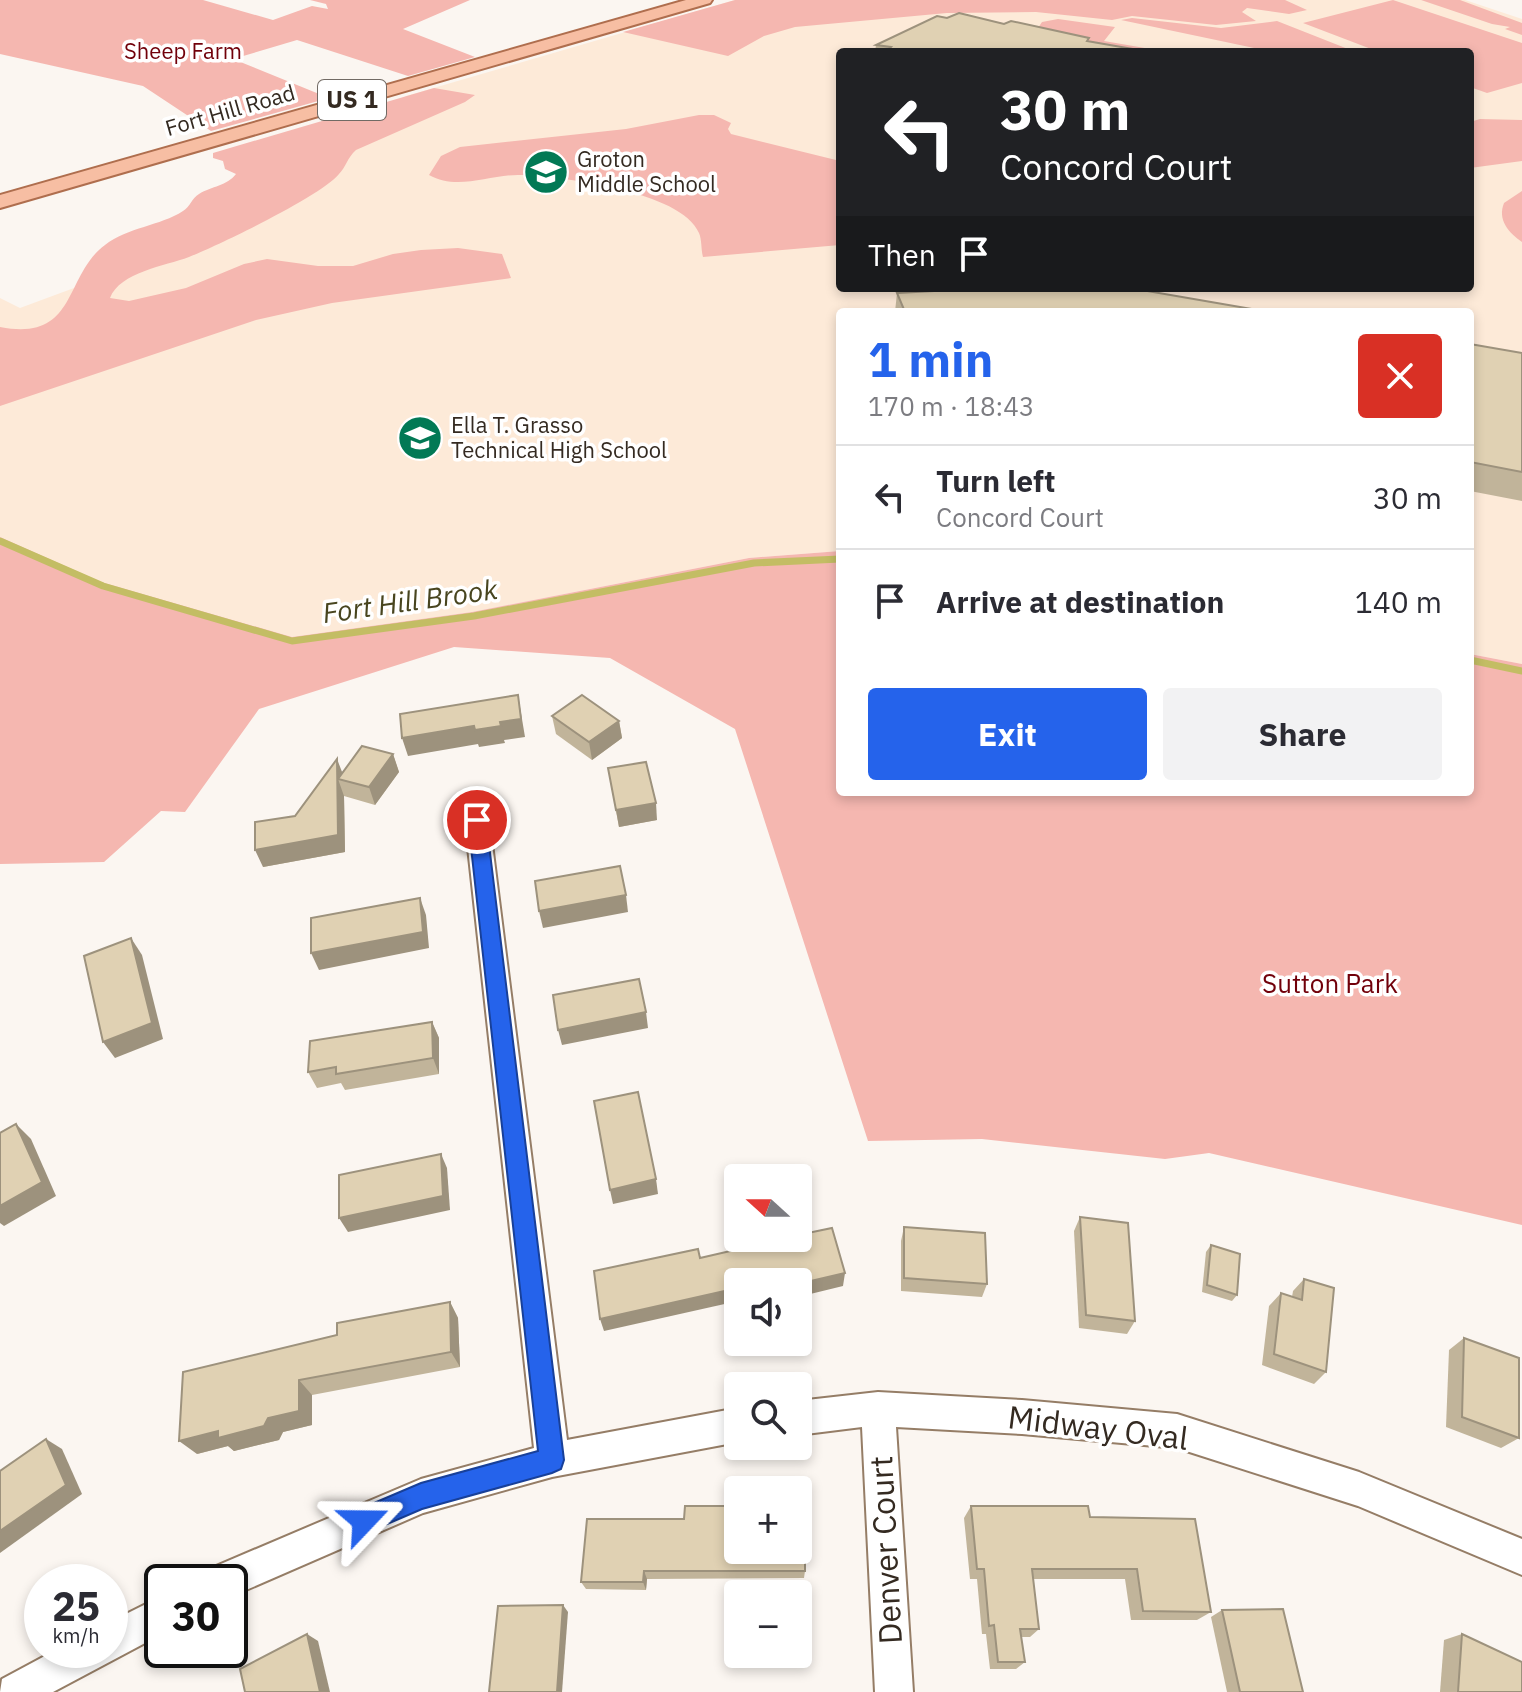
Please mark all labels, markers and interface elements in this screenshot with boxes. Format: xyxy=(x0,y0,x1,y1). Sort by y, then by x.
park label: Sheep Farm xyxy=(124,36,242,65)
text: 30 m xyxy=(1000,73,1130,145)
street label: Fort Hill Road xyxy=(162,77,298,142)
road number: US 1 xyxy=(318,80,386,120)
icon: left xyxy=(868,80,972,184)
text: Concord Court xyxy=(1000,143,1232,190)
place label: Groton Middle School xyxy=(577,144,716,198)
school or university icon: Groton Middle School xyxy=(522,148,570,196)
icon: arrive xyxy=(952,232,996,276)
text: Then xyxy=(868,235,936,274)
text: 1 min xyxy=(868,328,993,390)
button: close xyxy=(1358,334,1442,418)
text: 170 m · 18:43 xyxy=(868,389,1034,423)
place label: Ella T. Grasso Technical High School xyxy=(451,410,667,464)
school or university icon: Ella T. Grasso Technical High School xyxy=(396,414,444,462)
text: Turn left xyxy=(936,461,1055,500)
icon: left xyxy=(868,475,912,519)
text: 30 m xyxy=(1373,478,1442,517)
text: Concord Court xyxy=(936,500,1104,534)
water label: Fort Hill Brook xyxy=(320,570,500,631)
icon: arrive xyxy=(868,579,912,623)
text: Arrive at destination xyxy=(936,582,1224,621)
text: 140 m xyxy=(1355,582,1442,621)
button: Exit xyxy=(868,688,1147,780)
button: Share xyxy=(1163,688,1442,780)
pin xyxy=(443,786,511,854)
icon: arrive xyxy=(455,798,499,842)
park label: Sutton Park xyxy=(1262,966,1398,1000)
north arrow xyxy=(724,1164,812,1252)
map controls xyxy=(724,1164,812,1668)
button: sound xyxy=(724,1268,812,1356)
button: search xyxy=(724,1372,812,1460)
street label: Midway Oval xyxy=(1006,1395,1191,1459)
street label: Denver Court xyxy=(859,1455,911,1645)
button: + xyxy=(724,1476,812,1564)
position arrow xyxy=(322,1479,406,1563)
speed limit sign: 30 xyxy=(144,1564,248,1668)
text: 25 xyxy=(52,1580,100,1632)
button: − xyxy=(724,1580,812,1668)
text: km/h xyxy=(52,1622,100,1649)

